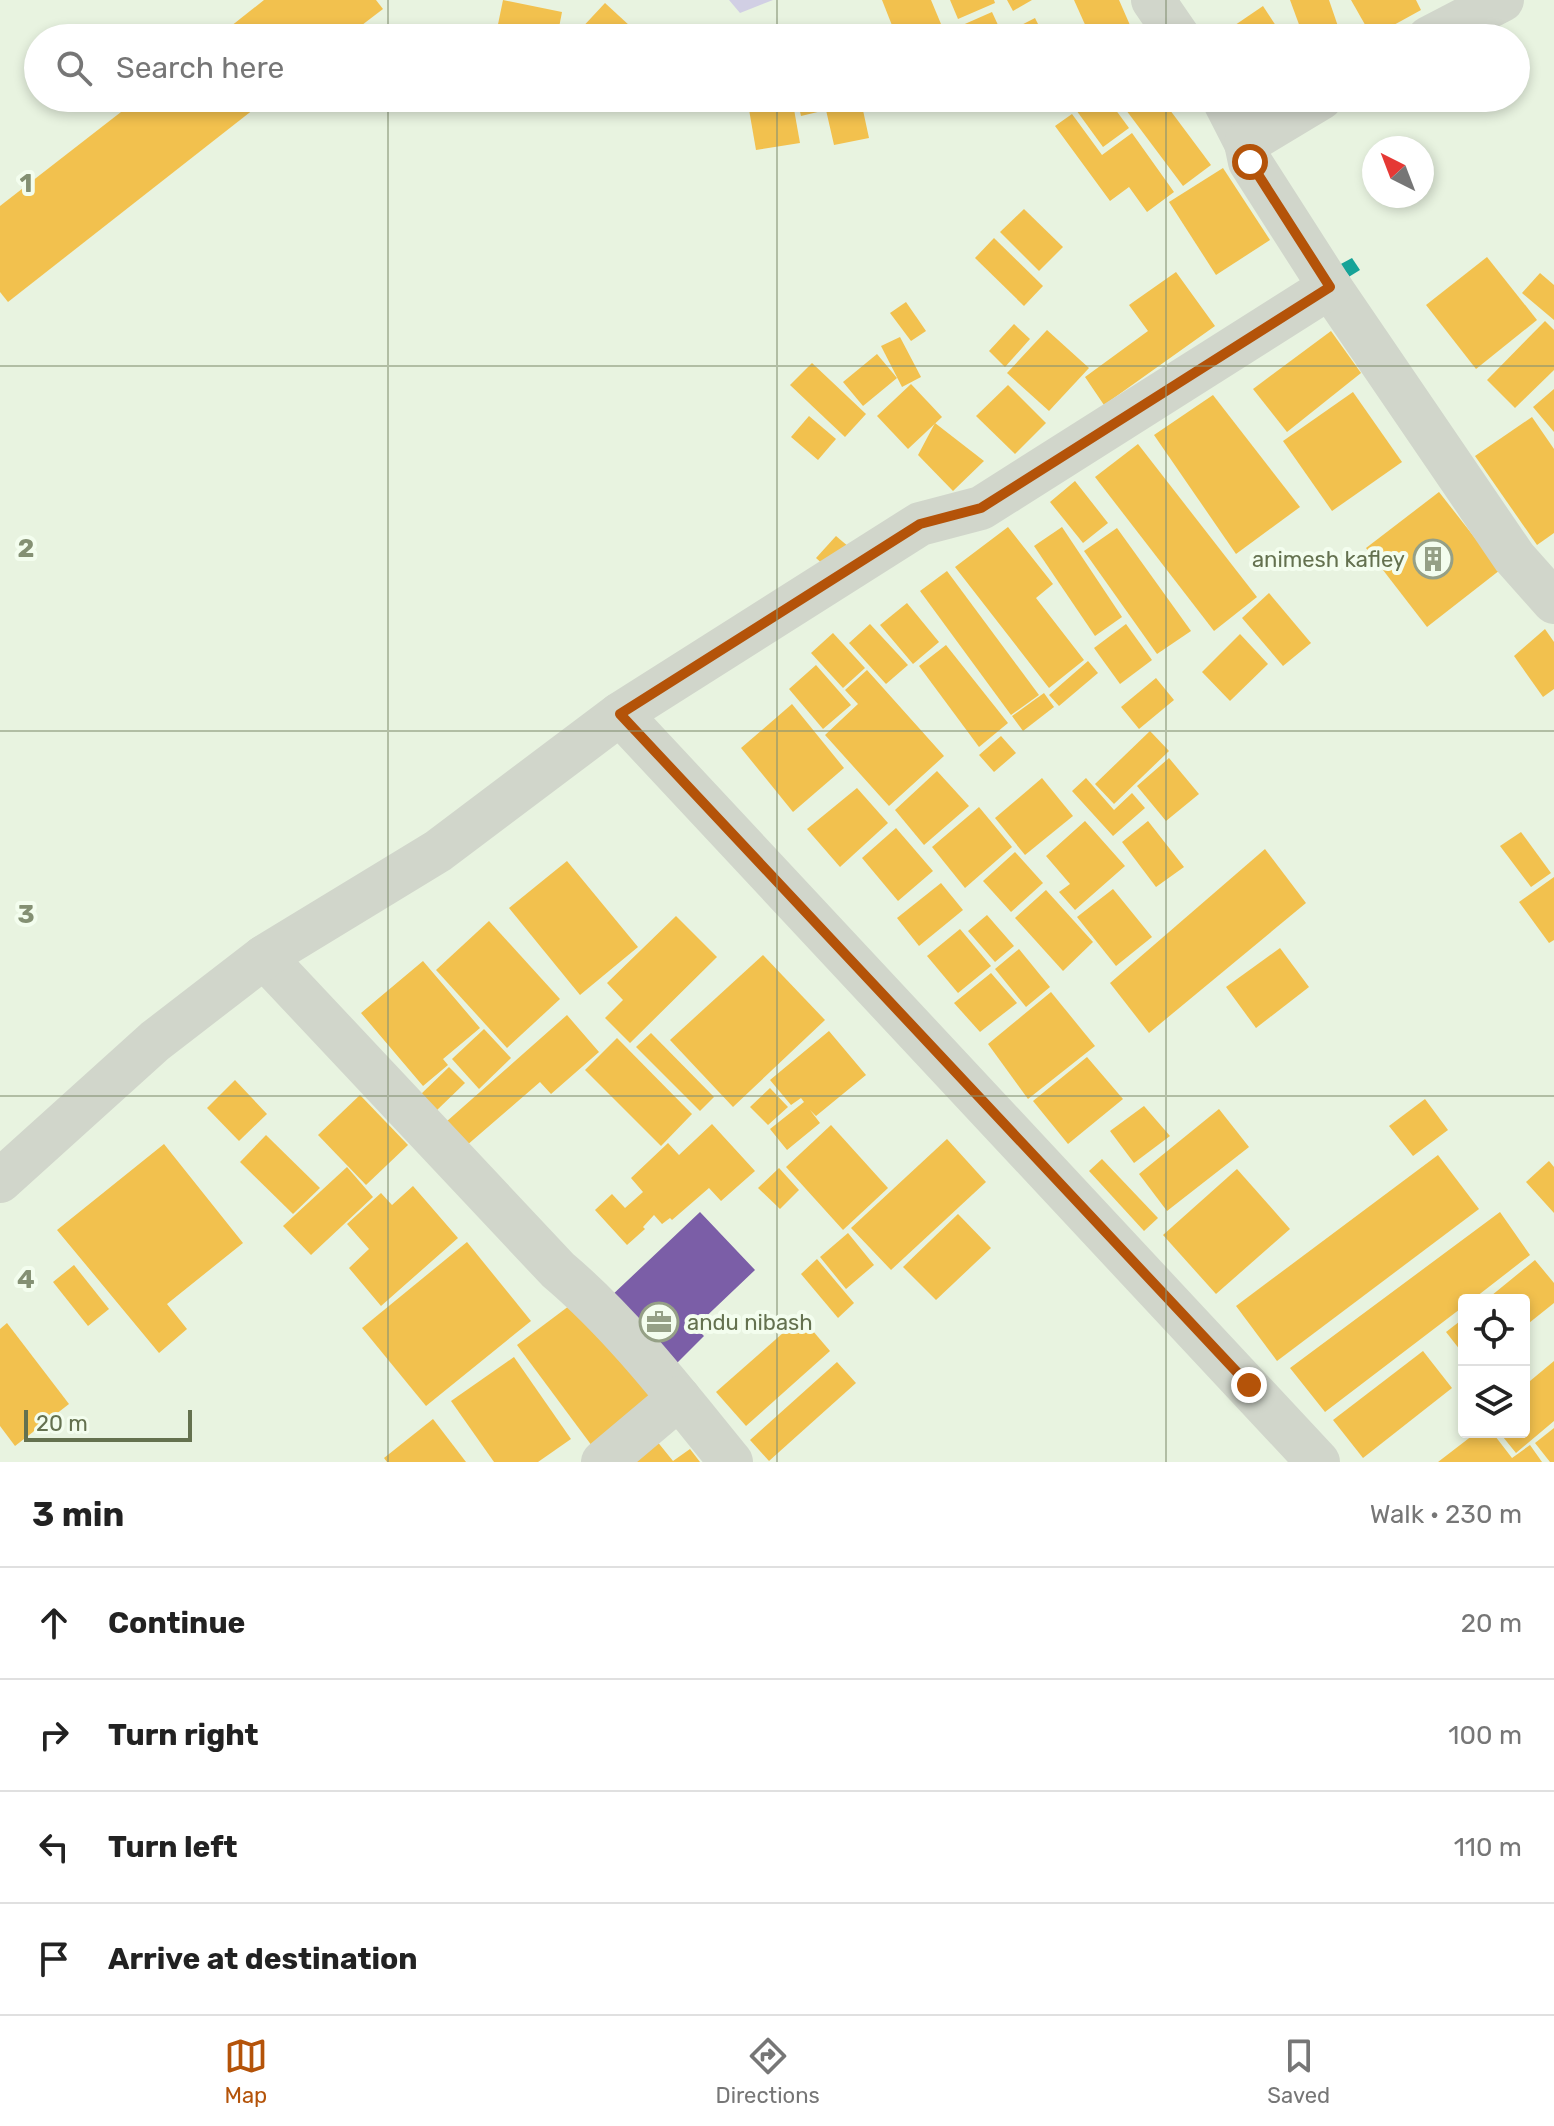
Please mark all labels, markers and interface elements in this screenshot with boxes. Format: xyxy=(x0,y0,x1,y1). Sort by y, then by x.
search box xyxy=(24,24,1530,112)
icon: search xyxy=(52,46,96,90)
text: Search here xyxy=(116,50,284,86)
north arrow xyxy=(1362,136,1434,208)
route start xyxy=(1232,144,1268,180)
text: 1 xyxy=(20,168,32,199)
text: 2 xyxy=(18,533,34,564)
building icon: animesh kafley xyxy=(1412,538,1454,580)
place label: animesh kafley xyxy=(1252,546,1405,573)
text: 3 xyxy=(17,899,35,930)
text: 4 xyxy=(17,1264,35,1295)
map controls xyxy=(1458,1294,1530,1438)
button: locate xyxy=(1458,1294,1530,1366)
office icon: andu nibash xyxy=(638,1301,680,1343)
place label: andu nibash xyxy=(687,1309,813,1336)
button: layers xyxy=(1458,1366,1530,1438)
route end xyxy=(1231,1367,1267,1403)
scale bar xyxy=(24,1406,192,1442)
text: 20 m xyxy=(36,1410,88,1437)
text: 3 min xyxy=(32,1494,124,1535)
text: Walk · 230 m xyxy=(1370,1499,1522,1530)
icon: ahead xyxy=(32,1601,76,1645)
text: Continue xyxy=(108,1605,245,1641)
text: 20 m xyxy=(1461,1608,1522,1639)
icon: right xyxy=(32,1713,76,1757)
text: Turn right xyxy=(108,1717,259,1753)
text: 100 m xyxy=(1448,1720,1522,1751)
icon: left xyxy=(32,1825,76,1869)
text: Turn left xyxy=(108,1829,238,1865)
text: 110 m xyxy=(1454,1832,1522,1863)
icon: arrive xyxy=(32,1937,76,1981)
text: Arrive at destination xyxy=(108,1941,418,1977)
tab: Map xyxy=(224,2034,268,2109)
tab: Directions xyxy=(715,2034,820,2109)
tab: Saved xyxy=(1267,2034,1330,2109)

